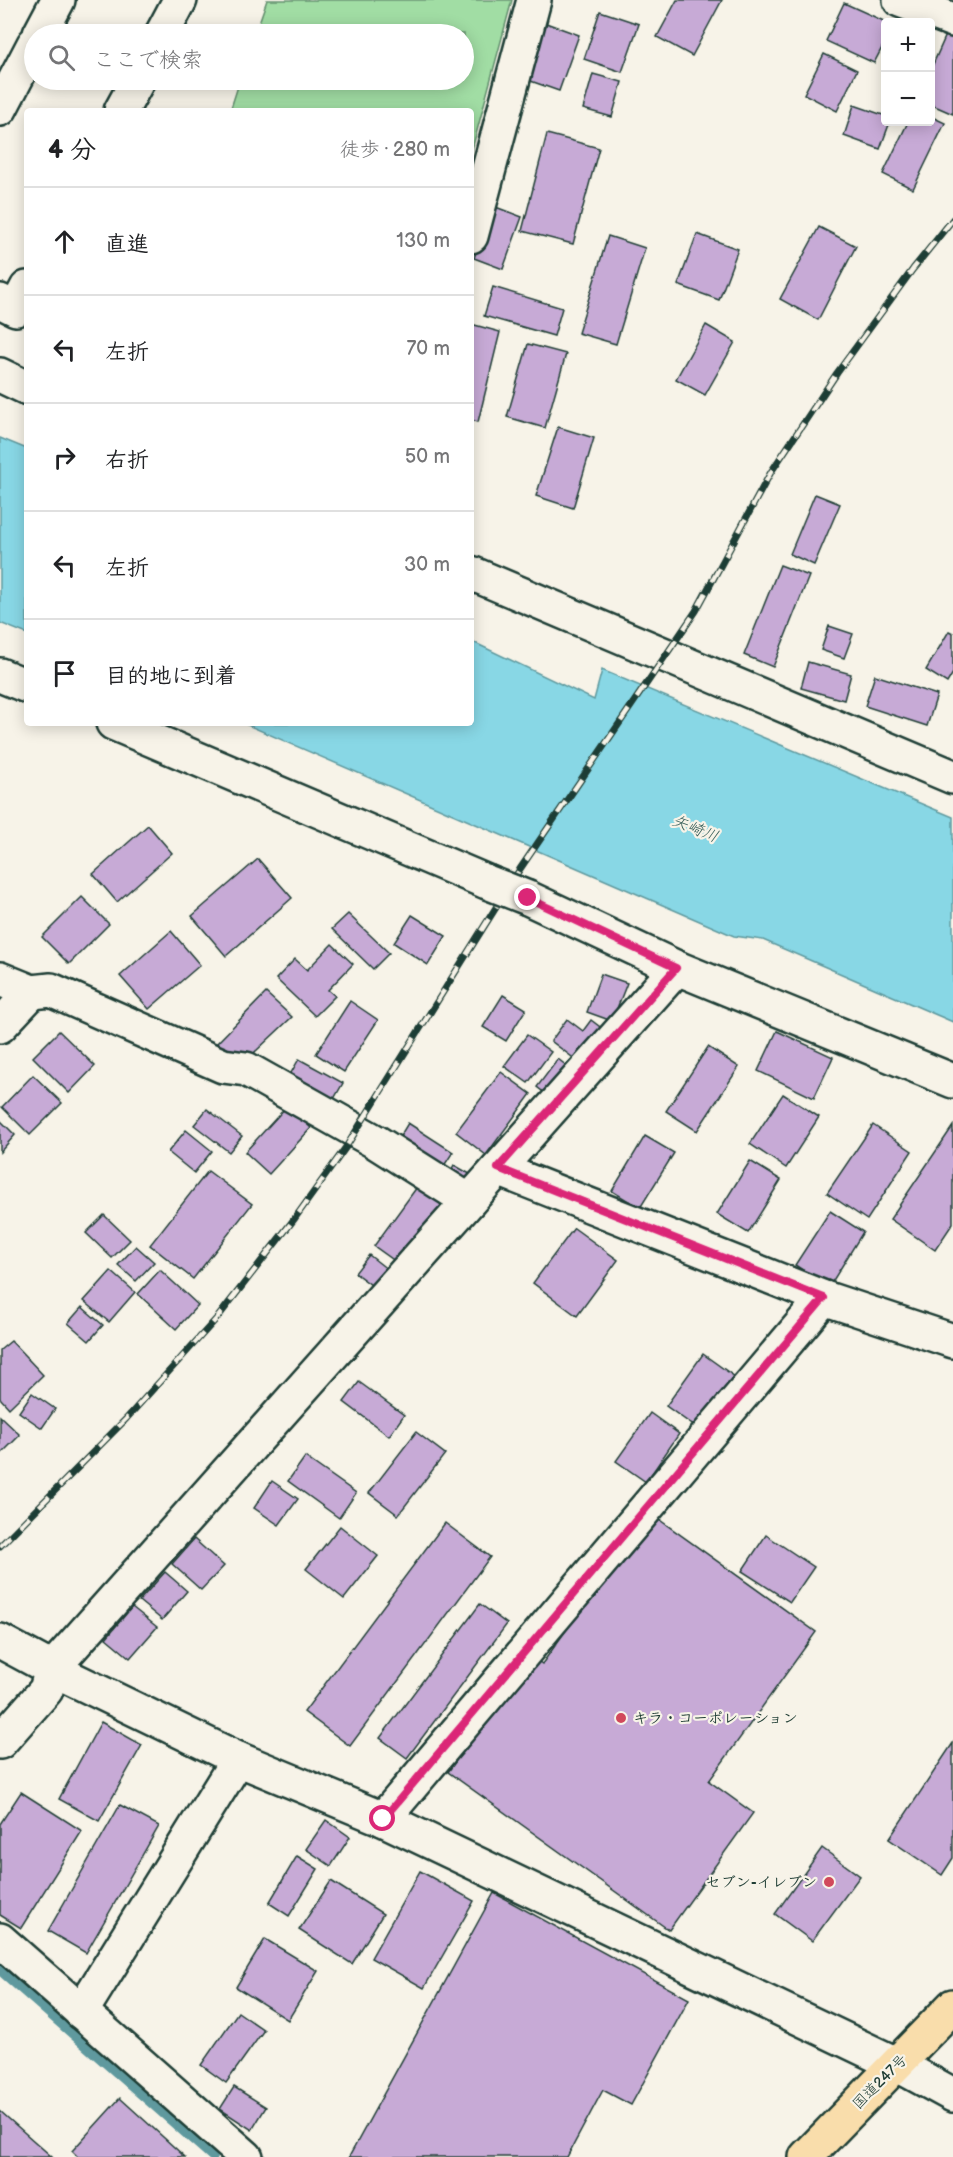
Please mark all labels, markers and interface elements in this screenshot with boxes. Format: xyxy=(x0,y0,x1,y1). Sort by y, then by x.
map controls xyxy=(881,18,935,126)
button: + xyxy=(881,18,935,72)
search box xyxy=(24,24,474,90)
icon: search xyxy=(45,41,78,74)
text: ここで検索 xyxy=(93,47,203,74)
button: − xyxy=(881,72,935,126)
text: 4 分 xyxy=(48,135,96,166)
text: 徒歩 · 280 m xyxy=(340,138,450,162)
icon: ahead xyxy=(48,225,81,258)
text: 130 m xyxy=(396,229,450,253)
text: 直進 xyxy=(105,231,149,258)
icon: left xyxy=(48,333,81,366)
text: 70 m xyxy=(406,337,450,361)
text: 左折 xyxy=(105,339,149,366)
icon: right xyxy=(48,441,81,474)
text: 50 m xyxy=(405,445,450,469)
text: 右折 xyxy=(105,447,149,474)
icon: left xyxy=(48,549,81,582)
text: 30 m xyxy=(404,553,450,577)
text: 左折 xyxy=(105,555,149,582)
icon: arrive xyxy=(48,657,81,690)
text: 目的地に到着 xyxy=(105,663,237,690)
water label: 矢崎川 xyxy=(669,811,721,847)
route end xyxy=(514,884,540,910)
place label: キラ・コーポレーション xyxy=(633,1709,798,1728)
marker: キラ・コーポレーション xyxy=(614,1711,628,1725)
route start xyxy=(369,1805,395,1831)
place label: セブン-イレブン xyxy=(706,1873,817,1892)
marker: セブン-イレブン xyxy=(822,1875,836,1889)
street label: 国道247号 xyxy=(848,2050,912,2114)

